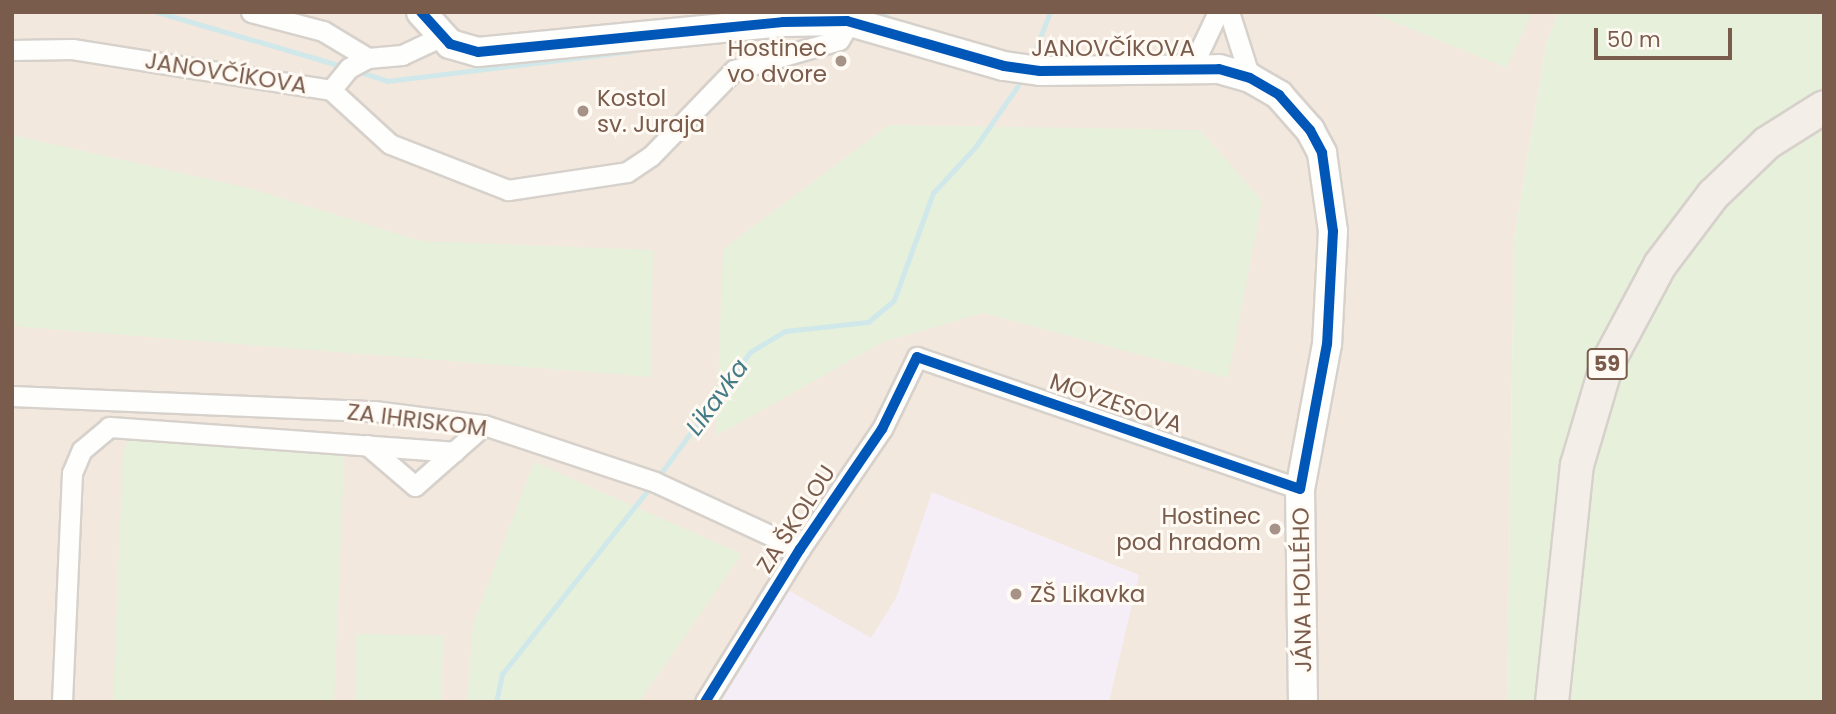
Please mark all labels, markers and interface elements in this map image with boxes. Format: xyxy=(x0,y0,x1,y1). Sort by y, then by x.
scale bar xyxy=(1598,14,1736,58)
text: 50 m xyxy=(1607,25,1661,54)
place label: Hostinec vo dvore xyxy=(727,34,827,88)
street label: JANOVČÍKOVA xyxy=(1031,34,1195,62)
street label: JANOVČÍKOVA xyxy=(143,47,309,99)
marker: Hostinec vo dvore xyxy=(833,53,849,69)
place label: Kostol sv. Juraja xyxy=(597,84,705,138)
marker: Kostol sv. Juraja xyxy=(575,103,591,119)
road number: 59 xyxy=(1586,346,1628,382)
water label: Likavka xyxy=(680,353,754,441)
street label: MOYZESOVA xyxy=(1046,367,1186,439)
street label: ZA IHRISKOM xyxy=(346,398,488,442)
street label: ZA ŠKOLOU xyxy=(751,460,841,578)
place label: Hostinec pod hradom xyxy=(1116,502,1261,556)
street label: JÁNA HOLLÉHO xyxy=(1287,507,1317,673)
marker: Hostinec pod hradom xyxy=(1267,521,1283,537)
place label: ZŠ Likavka xyxy=(1030,580,1145,608)
marker: ZŠ Likavka xyxy=(1008,586,1024,602)

